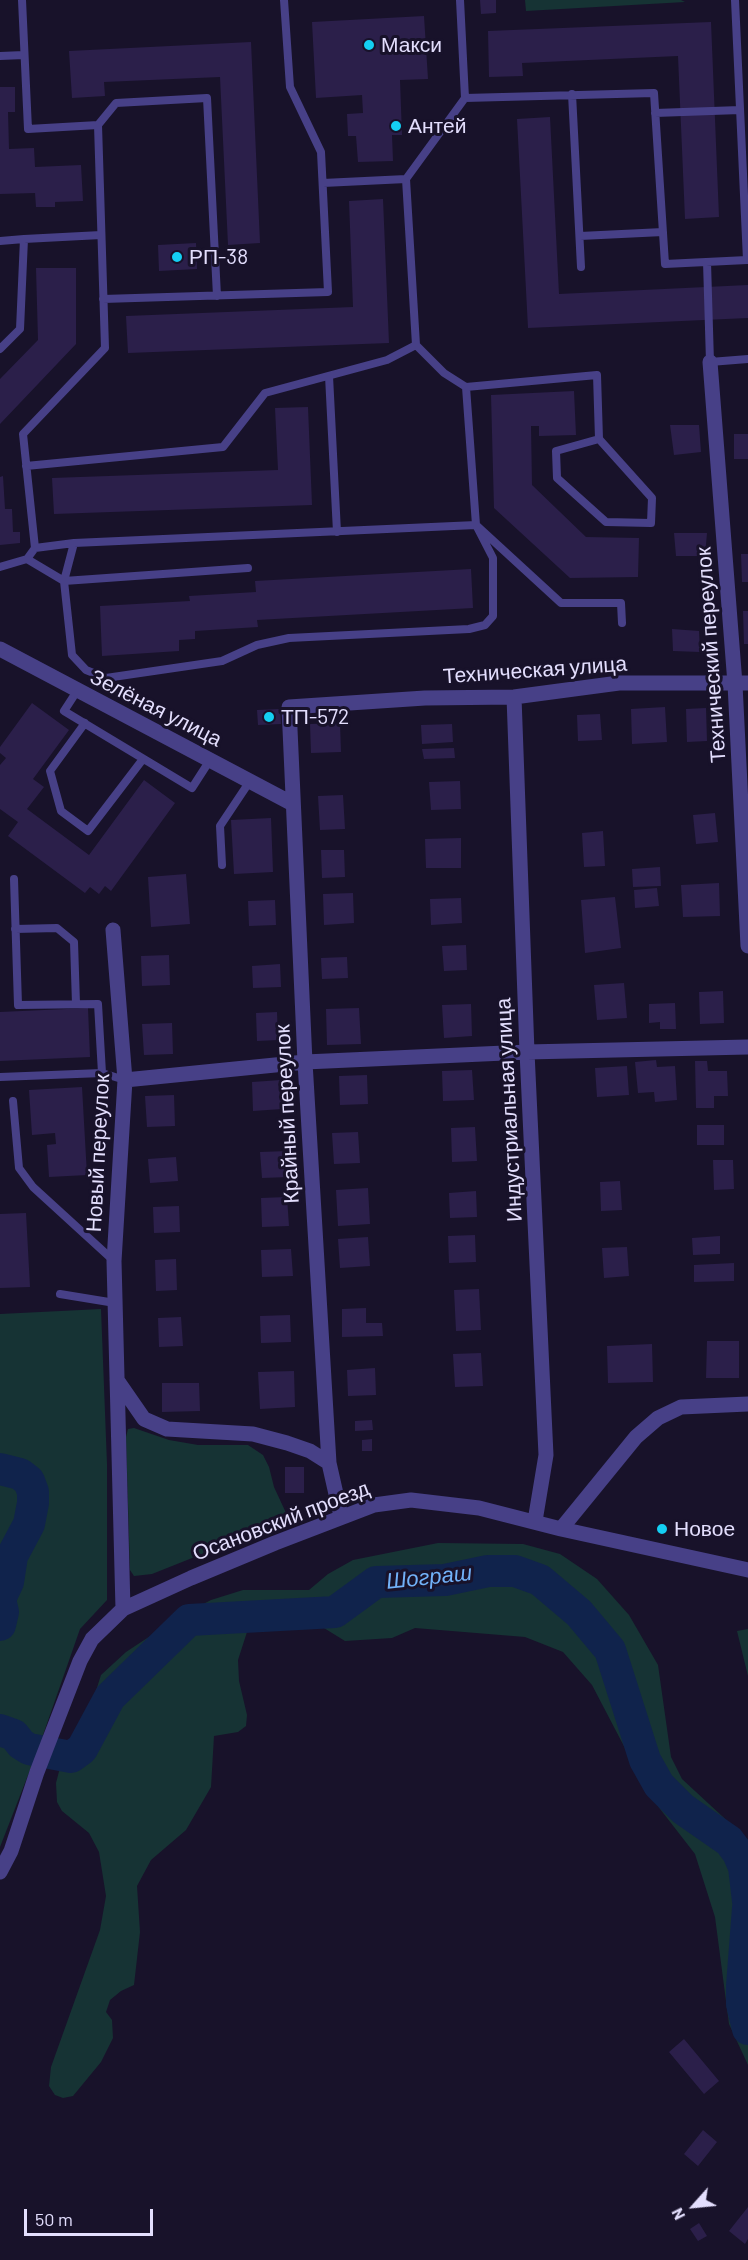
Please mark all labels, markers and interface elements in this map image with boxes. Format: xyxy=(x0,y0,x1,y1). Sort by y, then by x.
place label: Макси xyxy=(381,32,442,58)
marker: Макси xyxy=(362,38,376,52)
place label: Антей xyxy=(408,113,466,139)
marker: Антей xyxy=(389,119,403,133)
place label: РП-38 xyxy=(189,244,248,270)
marker: РП-38 xyxy=(170,250,184,264)
street label: Технический переулок xyxy=(691,546,731,764)
street label: Техническая улица xyxy=(442,651,628,689)
street label: Зелёная улица xyxy=(86,664,226,752)
place label: ТП-572 xyxy=(281,704,349,730)
marker: ТП-572 xyxy=(262,710,276,724)
street label: Индустриальная улица xyxy=(491,997,527,1223)
street label: Крайный переулок xyxy=(270,1024,304,1204)
street label: Новый переулок xyxy=(81,1073,115,1233)
street label: Осановский проезд xyxy=(189,1476,373,1566)
place label: Новое xyxy=(674,1516,735,1542)
marker: Новое xyxy=(655,1522,669,1536)
water label: Шограш xyxy=(385,1559,473,1595)
north arrow xyxy=(664,2176,724,2236)
scale bar xyxy=(27,2197,156,2235)
text: N xyxy=(667,2205,688,2223)
text: 50 m xyxy=(35,2208,73,2230)

